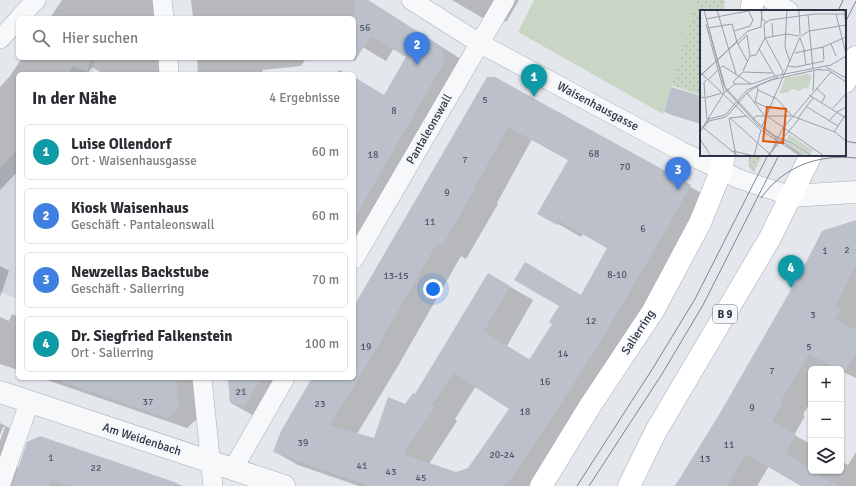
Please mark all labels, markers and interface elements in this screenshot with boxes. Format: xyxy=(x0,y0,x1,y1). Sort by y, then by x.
inset map xyxy=(700,10,846,156)
search box xyxy=(16,16,356,60)
house number: 56 xyxy=(360,22,370,34)
icon: search xyxy=(30,27,52,49)
text: Hier suchen xyxy=(62,29,138,47)
pin: 2 xyxy=(404,32,430,65)
pin: 1 xyxy=(521,64,547,97)
street label: Waisenhausgasse xyxy=(554,79,641,134)
text: In der Nähe xyxy=(32,88,117,109)
text: 4 Ergebnisse xyxy=(269,90,340,106)
street label: Pantaleonswall xyxy=(403,91,456,167)
house number: 5 xyxy=(482,94,488,106)
house number: 8 xyxy=(391,105,397,117)
text: Luise Ollendorf xyxy=(71,135,171,153)
text: 1 xyxy=(42,144,50,160)
text: 60 m xyxy=(312,144,339,160)
house number: 68 xyxy=(589,148,599,160)
house number: 18 xyxy=(368,149,378,161)
text: Ort · Waisenhausgasse xyxy=(71,153,197,169)
house number: 7 xyxy=(462,154,468,166)
pin: 3 xyxy=(665,157,691,190)
house number: 70 xyxy=(620,161,630,173)
house number: 9 xyxy=(444,187,450,199)
text: Kiosk Waisenhaus xyxy=(71,199,189,217)
text: 2 xyxy=(42,208,50,224)
text: 60 m xyxy=(312,208,339,224)
house number: 11 xyxy=(425,216,435,228)
text: Geschäft · Pantaleonswall xyxy=(71,217,215,233)
house number: 6 xyxy=(640,223,646,235)
house number: 2 xyxy=(844,244,850,256)
house number: 1 xyxy=(822,245,828,257)
pin: 4 xyxy=(778,255,804,288)
text: Newzellas Backstube xyxy=(71,263,209,281)
house number: 8-10 xyxy=(607,269,627,281)
house number: 13-15 xyxy=(383,270,409,282)
text: 3 xyxy=(42,272,50,288)
text: 70 m xyxy=(312,272,339,288)
your location xyxy=(423,279,443,299)
text: Geschäft · Salierring xyxy=(71,281,184,297)
road number: B 9 xyxy=(713,305,737,323)
street label: Salierring xyxy=(618,307,659,358)
house number: 3 xyxy=(810,309,816,321)
house number: 12 xyxy=(586,315,596,327)
text: Dr. Siegfried Falkenstein xyxy=(71,327,233,345)
text: 4 xyxy=(42,336,50,352)
text: 100 m xyxy=(305,336,339,352)
house number: 19 xyxy=(361,341,371,353)
house number: 5 xyxy=(806,341,812,353)
text: Ort · Salierring xyxy=(71,345,154,361)
house number: 14 xyxy=(558,348,569,360)
house number: 7 xyxy=(769,365,775,377)
map controls xyxy=(808,366,844,474)
button: + xyxy=(808,366,844,402)
house number: 16 xyxy=(540,376,550,388)
house number: 21 xyxy=(236,386,246,398)
house number: 37 xyxy=(143,396,153,408)
house number: 23 xyxy=(315,398,325,410)
house number: 9 xyxy=(749,402,755,414)
button: − xyxy=(808,402,844,438)
house number: 18 xyxy=(520,406,530,418)
street label: Am Weidenbach xyxy=(101,420,183,459)
house number: 39 xyxy=(298,437,308,449)
button: layers xyxy=(808,438,844,474)
house number: 11 xyxy=(724,439,734,451)
house number: 20-24 xyxy=(489,449,515,461)
house number: 1 xyxy=(48,452,54,464)
house number: 13 xyxy=(700,453,710,465)
house number: 41 xyxy=(357,460,367,472)
house number: 22 xyxy=(91,462,101,474)
house number: 43 xyxy=(386,466,396,478)
house number: 45 xyxy=(416,472,426,484)

